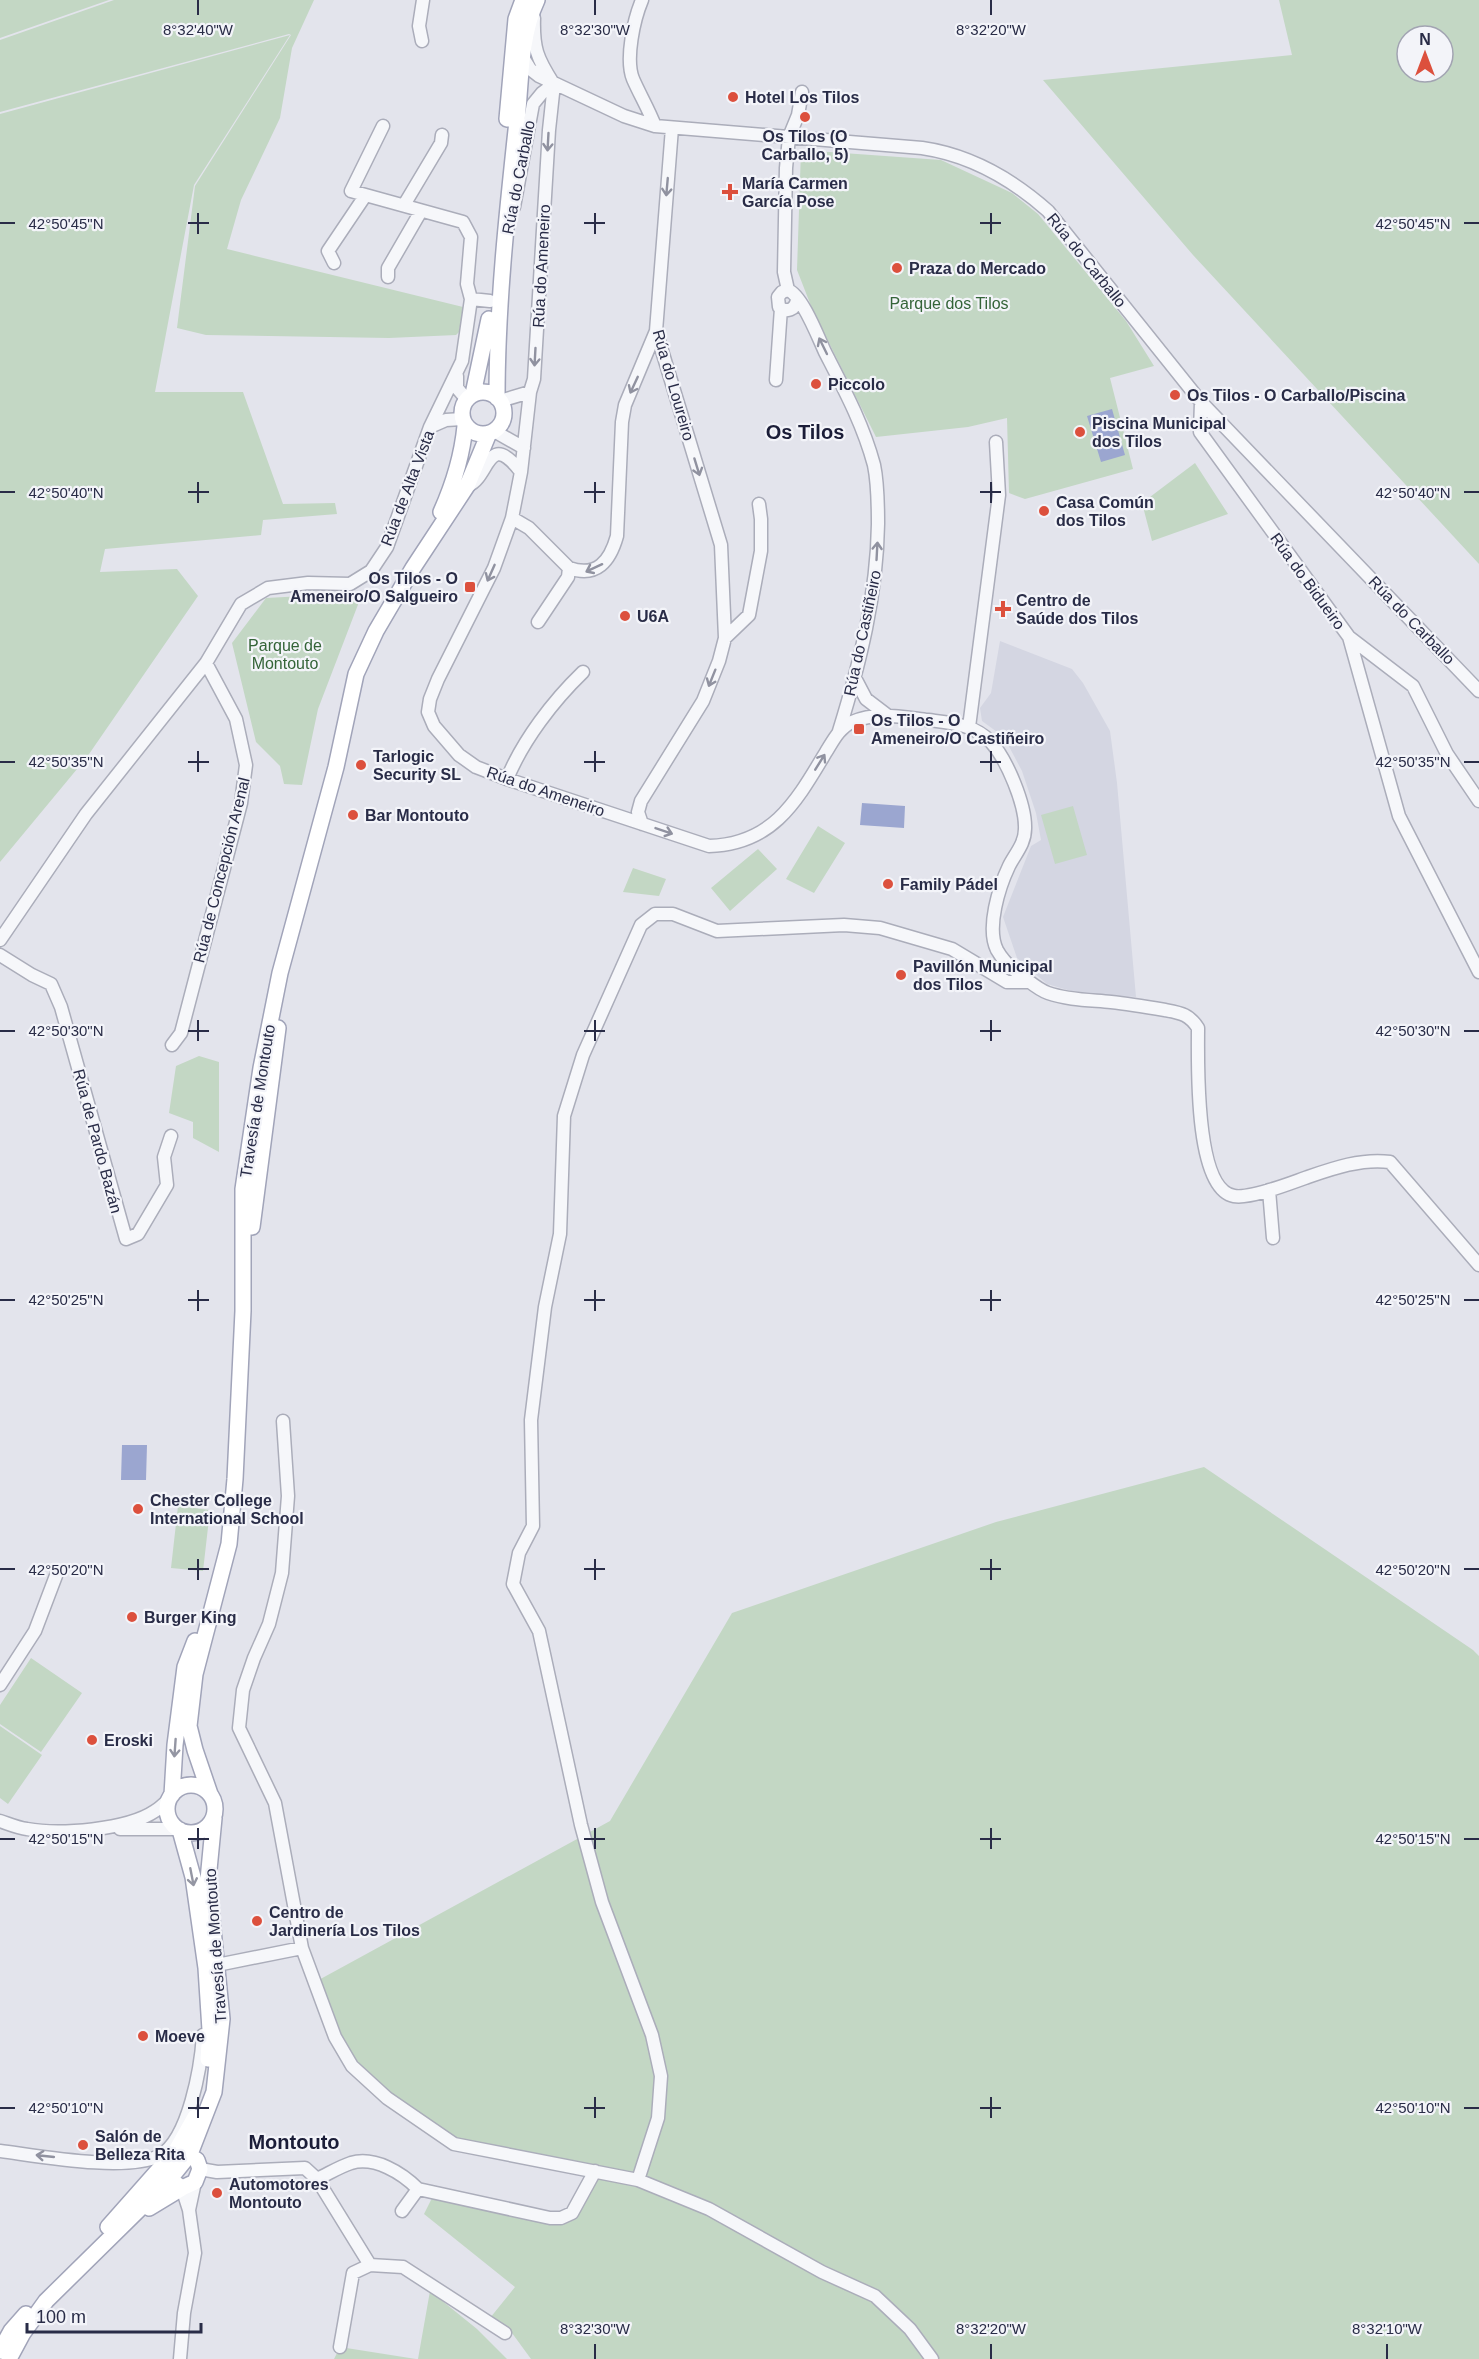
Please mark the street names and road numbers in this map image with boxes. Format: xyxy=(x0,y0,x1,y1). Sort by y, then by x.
street label: Rúa do Carballo xyxy=(499,119,538,235)
street label: Rúa do Ameneiro xyxy=(530,204,553,328)
street label: Rúa do Carballo xyxy=(1044,210,1130,311)
street label: Rúa do Loureiro xyxy=(650,328,698,443)
street label: Rúa de Alta Vista xyxy=(378,428,437,548)
street label: Rúa do Bidueiro xyxy=(1267,530,1348,633)
street label: Rúa do Castiñeiro xyxy=(841,569,884,698)
street label: Rúa do Carballo xyxy=(1365,573,1458,668)
street label: Rúa do Ameneiro xyxy=(485,763,607,820)
street label: Rúa de Concepción Arenal xyxy=(190,776,253,965)
street label: Travesía de Montouto xyxy=(237,1023,278,1179)
street label: Rúa de Pardo Bazán xyxy=(70,1067,125,1215)
street label: Travesía de Montouto xyxy=(202,1868,229,2024)

